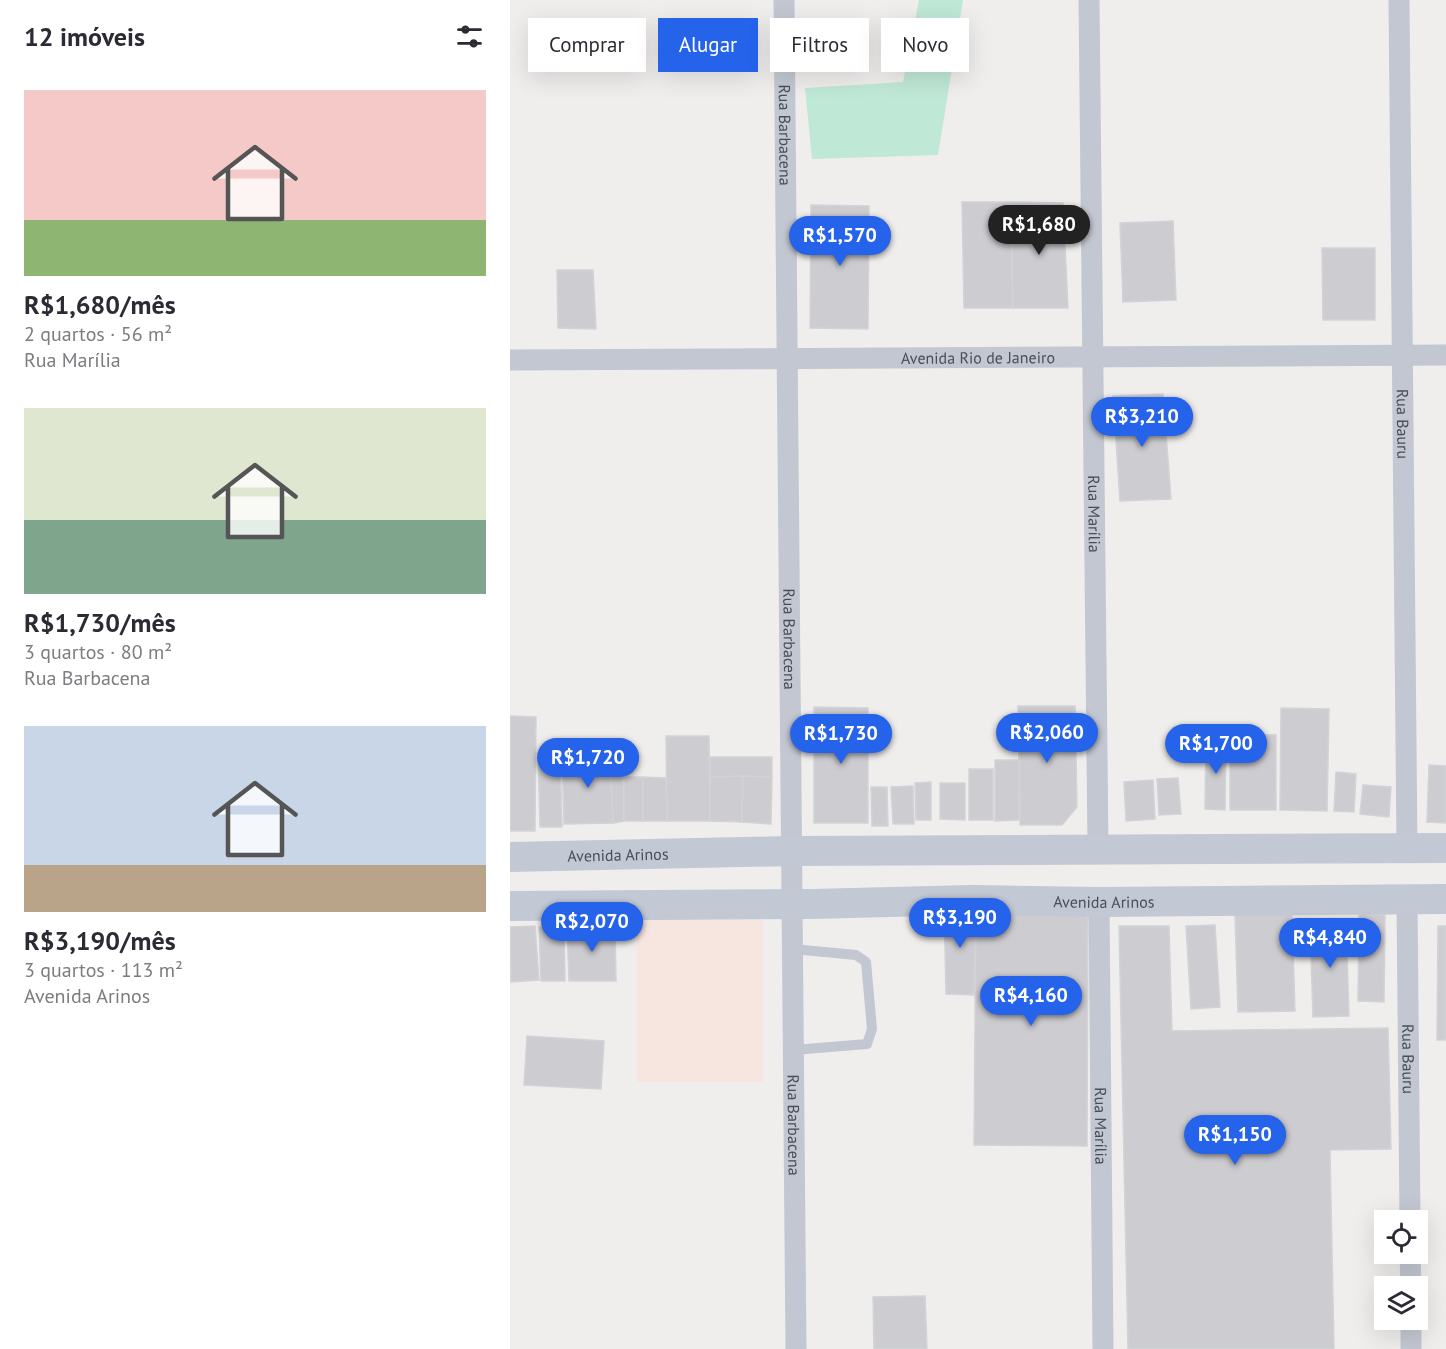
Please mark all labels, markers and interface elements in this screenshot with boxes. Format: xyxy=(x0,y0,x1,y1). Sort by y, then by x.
chip: Comprar xyxy=(528,18,646,72)
chip: Alugar xyxy=(658,18,758,72)
chip: Filtros xyxy=(770,18,869,72)
chip: Novo xyxy=(881,18,969,72)
text: 12 imóveis xyxy=(24,20,145,53)
icon: filters xyxy=(453,20,486,53)
street label: Rua Barbacena xyxy=(775,84,796,186)
icon: home xyxy=(201,129,309,237)
pin: R$1,680 xyxy=(984,205,1094,256)
text: R$1,680 xyxy=(1002,211,1076,237)
pin: R$1,570 xyxy=(785,216,895,267)
text: R$1,570 xyxy=(803,222,877,248)
text: R$1,680/mês xyxy=(24,288,176,321)
text: 2 quartos · 56 m² xyxy=(24,321,172,347)
text: Rua Marília xyxy=(24,347,121,373)
street label: Avenida Rio de Janeiro xyxy=(901,347,1055,368)
street label: Rua Bauru xyxy=(1393,389,1413,459)
pin: R$3,210 xyxy=(1087,397,1197,448)
text: R$3,210 xyxy=(1105,403,1179,429)
icon: home xyxy=(201,447,309,555)
street label: Rua Marília xyxy=(1084,475,1105,553)
street label: Rua Barbacena xyxy=(779,588,800,690)
text: R$1,730/mês xyxy=(24,606,176,639)
text: 3 quartos · 80 m² xyxy=(24,639,172,665)
text: Rua Barbacena xyxy=(24,665,150,691)
pin: R$2,060 xyxy=(992,713,1102,764)
pin: R$1,730 xyxy=(786,714,896,765)
text: R$2,060 xyxy=(1010,719,1084,745)
text: R$1,730 xyxy=(804,720,878,746)
pin: R$1,700 xyxy=(1161,724,1271,775)
text: R$1,700 xyxy=(1179,730,1253,756)
pin: R$1,720 xyxy=(533,738,643,789)
text: R$1,720 xyxy=(551,744,625,770)
icon: home xyxy=(201,765,309,873)
street label: Avenida Arinos xyxy=(567,844,669,866)
street label: Avenida Arinos xyxy=(1053,891,1155,912)
pin: R$3,190 xyxy=(905,898,1015,949)
pin: R$2,070 xyxy=(537,902,647,953)
text: R$3,190 xyxy=(923,904,997,930)
text: R$2,070 xyxy=(555,908,629,934)
pin: R$4,840 xyxy=(1275,918,1385,969)
text: R$3,190/mês xyxy=(24,924,176,957)
text: R$4,840 xyxy=(1293,924,1367,950)
text: 3 quartos · 113 m² xyxy=(24,957,183,983)
pin: R$4,160 xyxy=(976,976,1086,1027)
text: R$4,160 xyxy=(994,982,1068,1008)
text: Avenida Arinos xyxy=(24,983,150,1009)
street label: Rua Bauru xyxy=(1398,1024,1419,1094)
street label: Rua Barbacena xyxy=(784,1074,804,1176)
street label: Rua Marília xyxy=(1091,1087,1111,1165)
pin: R$1,150 xyxy=(1180,1115,1290,1166)
text: R$1,150 xyxy=(1198,1121,1272,1147)
map controls xyxy=(1374,1210,1428,1330)
button: locate xyxy=(1374,1210,1428,1264)
button: layers xyxy=(1374,1276,1428,1330)

